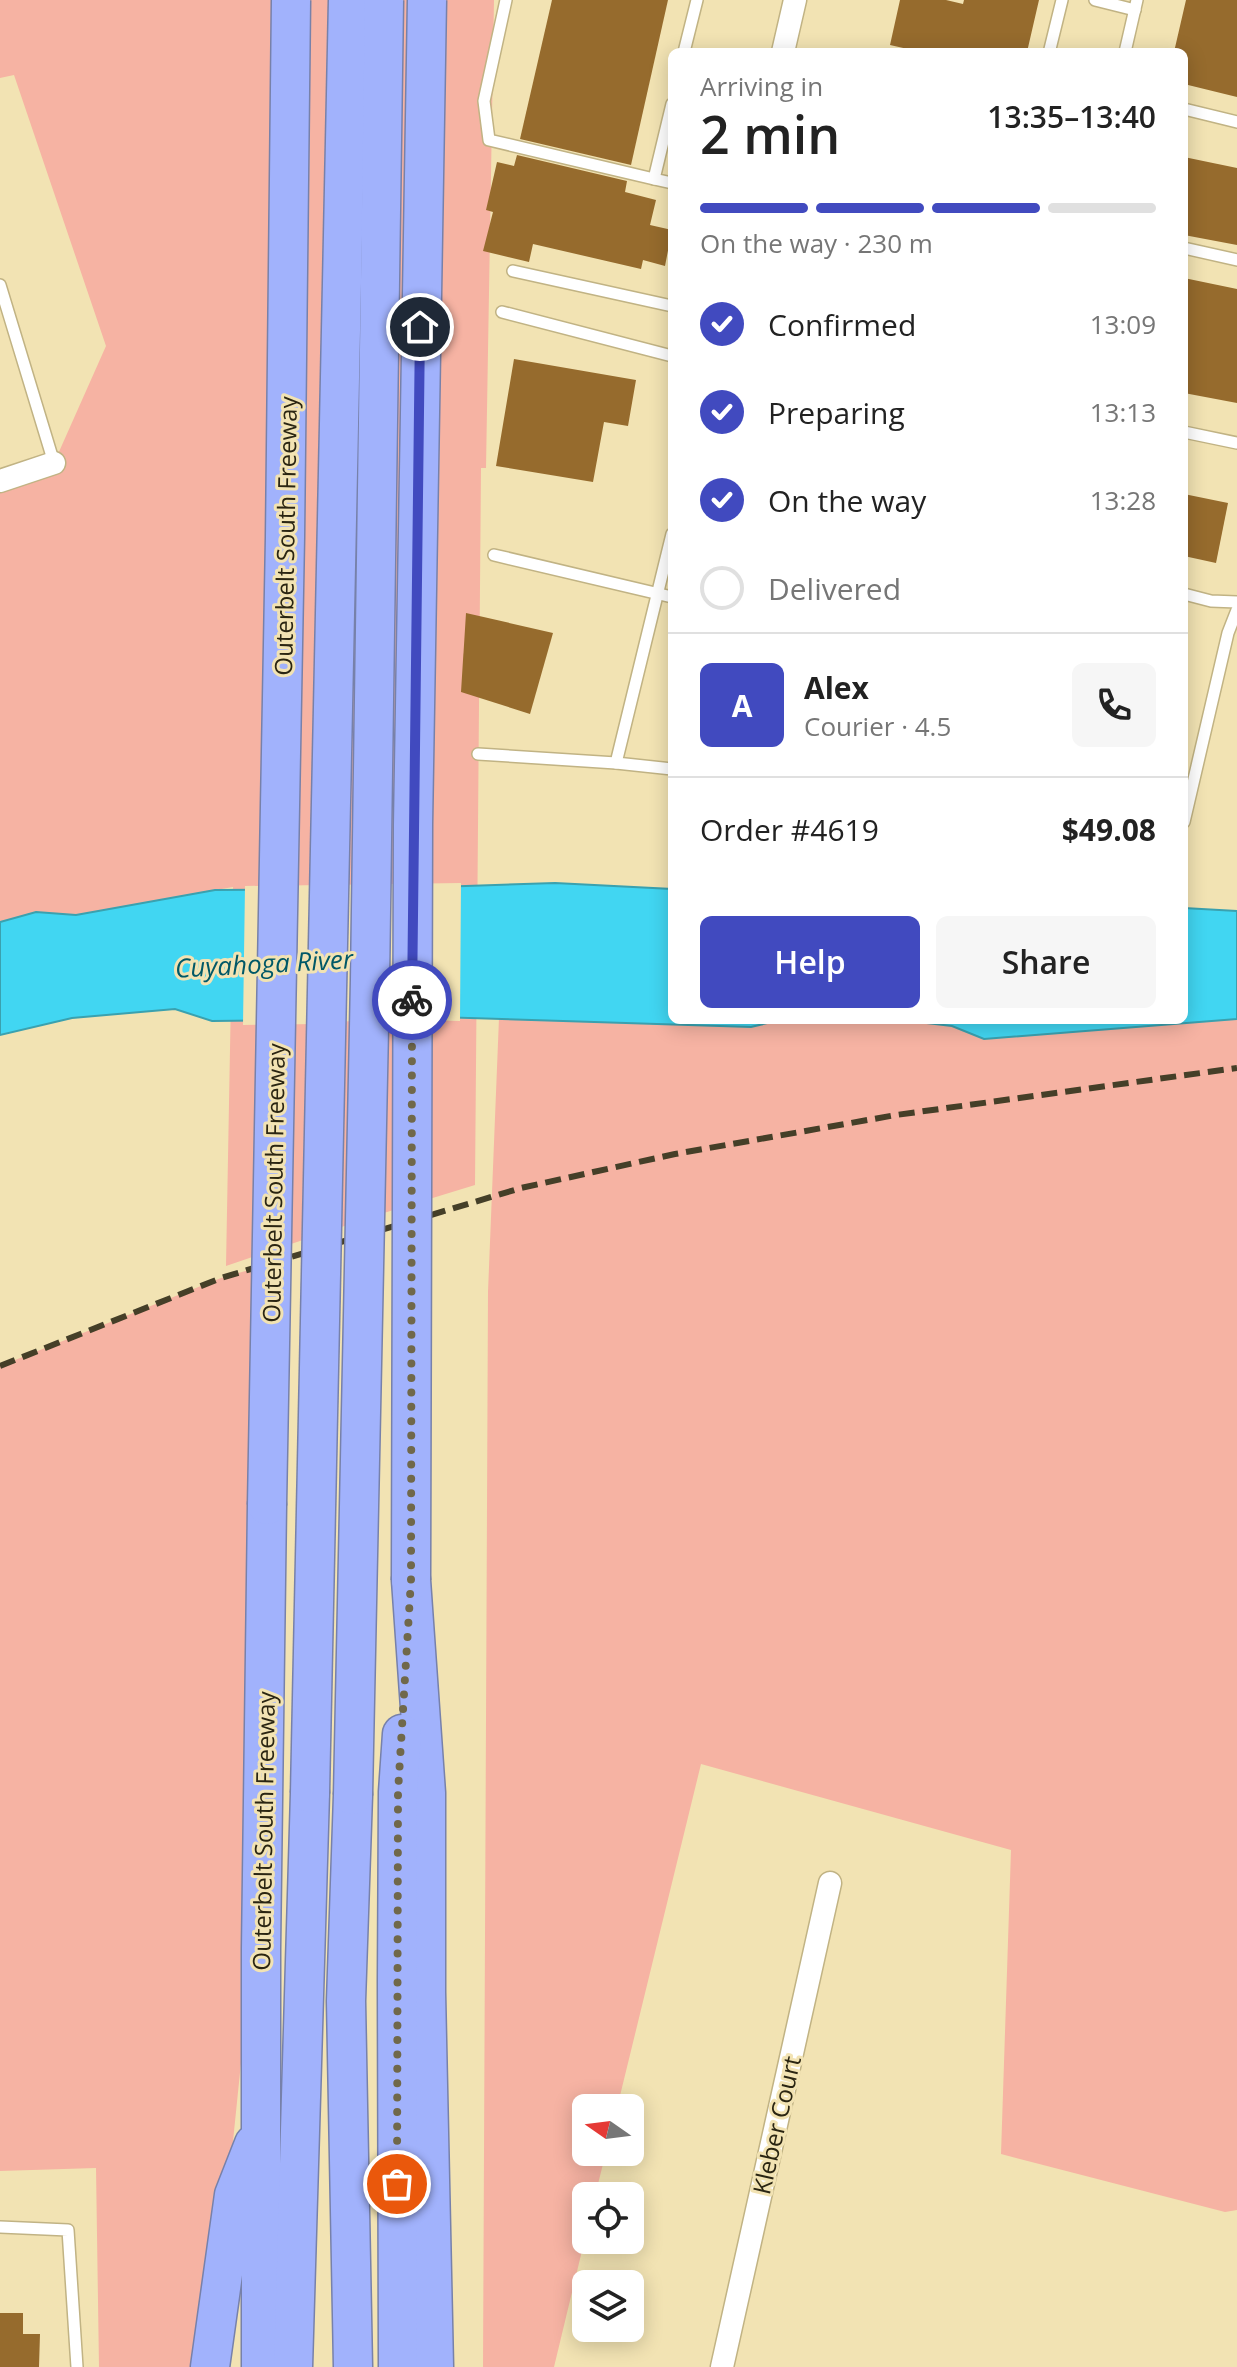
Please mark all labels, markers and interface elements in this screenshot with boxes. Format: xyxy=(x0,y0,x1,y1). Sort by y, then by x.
text: Arriving in xyxy=(700,68,823,104)
text: 13:35–13:40 xyxy=(987,96,1156,137)
text: 2 min xyxy=(700,98,840,169)
text: On the way · 230 m xyxy=(700,225,933,261)
pin xyxy=(386,293,454,361)
icon: check xyxy=(700,302,744,346)
text: Confirmed xyxy=(768,304,916,345)
icon: home xyxy=(398,305,442,349)
text: 13:09 xyxy=(1090,306,1156,342)
icon: check xyxy=(700,390,744,434)
text: Preparing xyxy=(768,392,905,433)
text: 13:13 xyxy=(1090,394,1156,430)
street label: Outerbelt South Freeway xyxy=(266,395,304,676)
icon: check xyxy=(700,478,744,522)
text: On the way xyxy=(768,480,926,521)
text: 13:28 xyxy=(1090,482,1156,518)
text: Delivered xyxy=(768,568,901,609)
button: phone xyxy=(1072,663,1156,747)
text: Alex xyxy=(804,667,869,708)
text: A xyxy=(732,685,752,726)
text: Courier · 4.5 xyxy=(804,708,951,744)
text: Order #4619 xyxy=(700,809,879,850)
text: $49.08 xyxy=(1062,809,1156,850)
button: Help xyxy=(700,916,920,1008)
button: Share xyxy=(936,916,1156,1008)
water label: Cuyahoga River xyxy=(174,940,356,986)
courier xyxy=(372,960,452,1040)
icon: bike xyxy=(390,978,434,1022)
street label: Outerbelt South Freeway xyxy=(254,1042,292,1323)
street label: Outerbelt South Freeway xyxy=(244,1690,282,1971)
street label: Kleber Court xyxy=(744,2053,808,2197)
north arrow xyxy=(572,2094,644,2166)
map controls xyxy=(572,2094,644,2342)
pin xyxy=(363,2150,431,2218)
icon: bag xyxy=(375,2162,419,2206)
button: locate xyxy=(572,2182,644,2254)
button: layers xyxy=(572,2270,644,2342)

